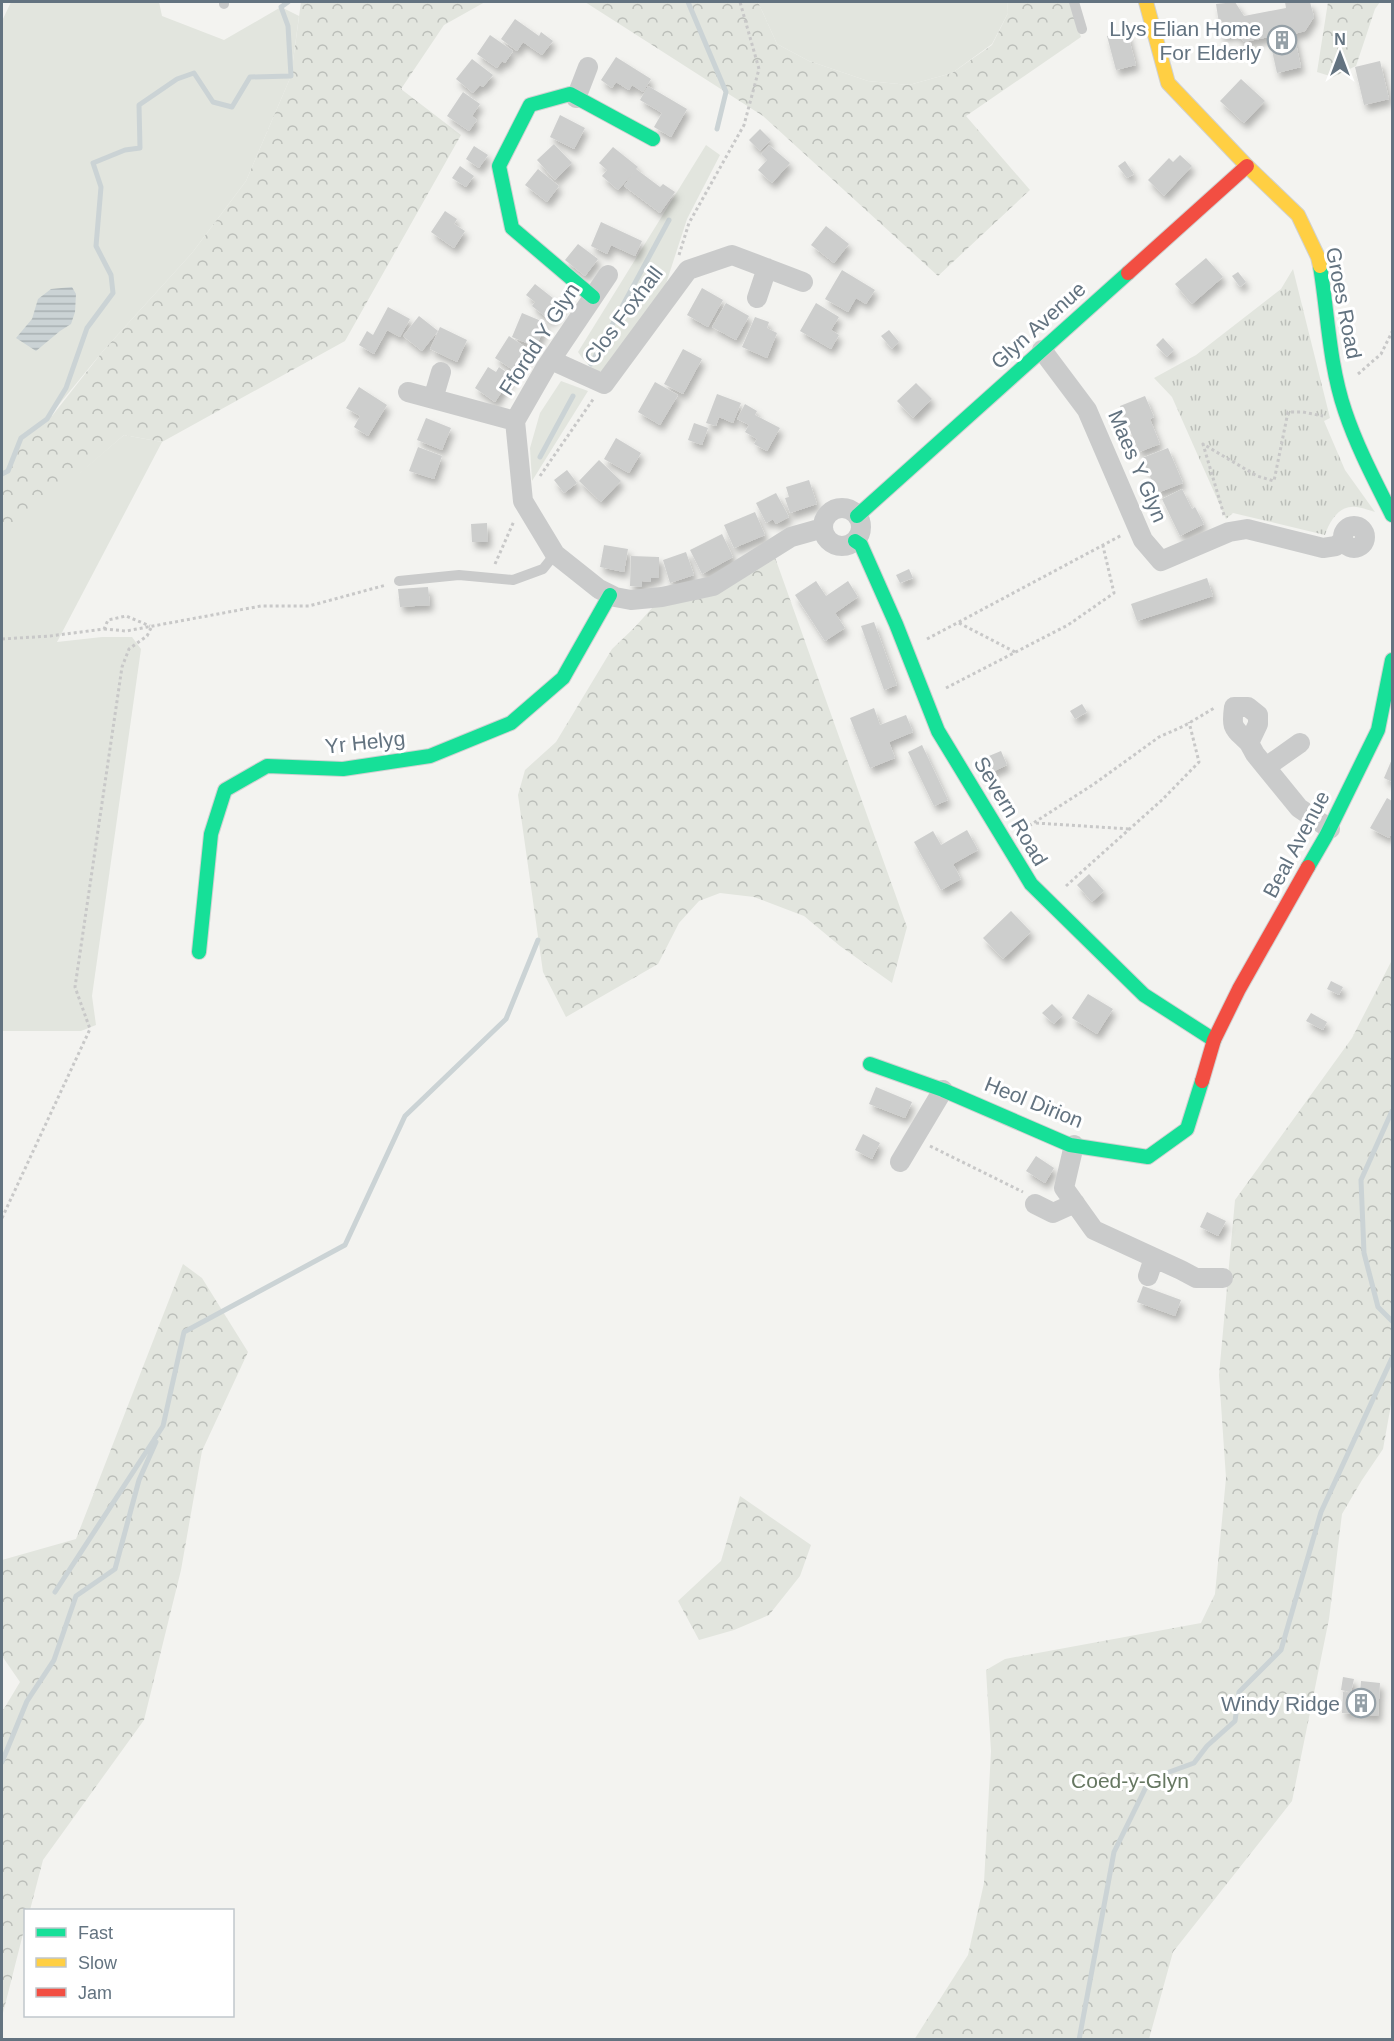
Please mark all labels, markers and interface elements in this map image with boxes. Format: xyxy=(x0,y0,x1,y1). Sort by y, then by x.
place label: Llys Elian Home For Elderly xyxy=(1109,17,1261,64)
building icon: Llys Elian Home For Elderly xyxy=(1266,24,1298,56)
north arrow xyxy=(1310,24,1370,84)
text: N xyxy=(1334,31,1346,48)
street label: Groes Road xyxy=(1322,245,1366,361)
street label: Clos Foxhall xyxy=(579,262,667,368)
street label: Glyn Avenue xyxy=(986,277,1090,373)
street label: Ffordd Y Glyn xyxy=(494,279,584,399)
street label: Maes Y Glyn xyxy=(1104,407,1172,525)
street label: Yr Helyg xyxy=(324,726,406,758)
street label: Severn Road xyxy=(970,753,1052,869)
street label: Beal Avenue xyxy=(1258,787,1334,901)
street label: Heol Dirion xyxy=(982,1072,1086,1132)
building icon: Windy Ridge xyxy=(1345,1687,1377,1719)
place label: Windy Ridge xyxy=(1221,1692,1340,1715)
park label: Coed-y-Glyn xyxy=(1071,1769,1189,1792)
legend xyxy=(24,1909,234,2017)
text: Fast xyxy=(78,1923,113,1943)
text: Slow xyxy=(78,1953,118,1973)
text: Jam xyxy=(78,1983,112,2003)

